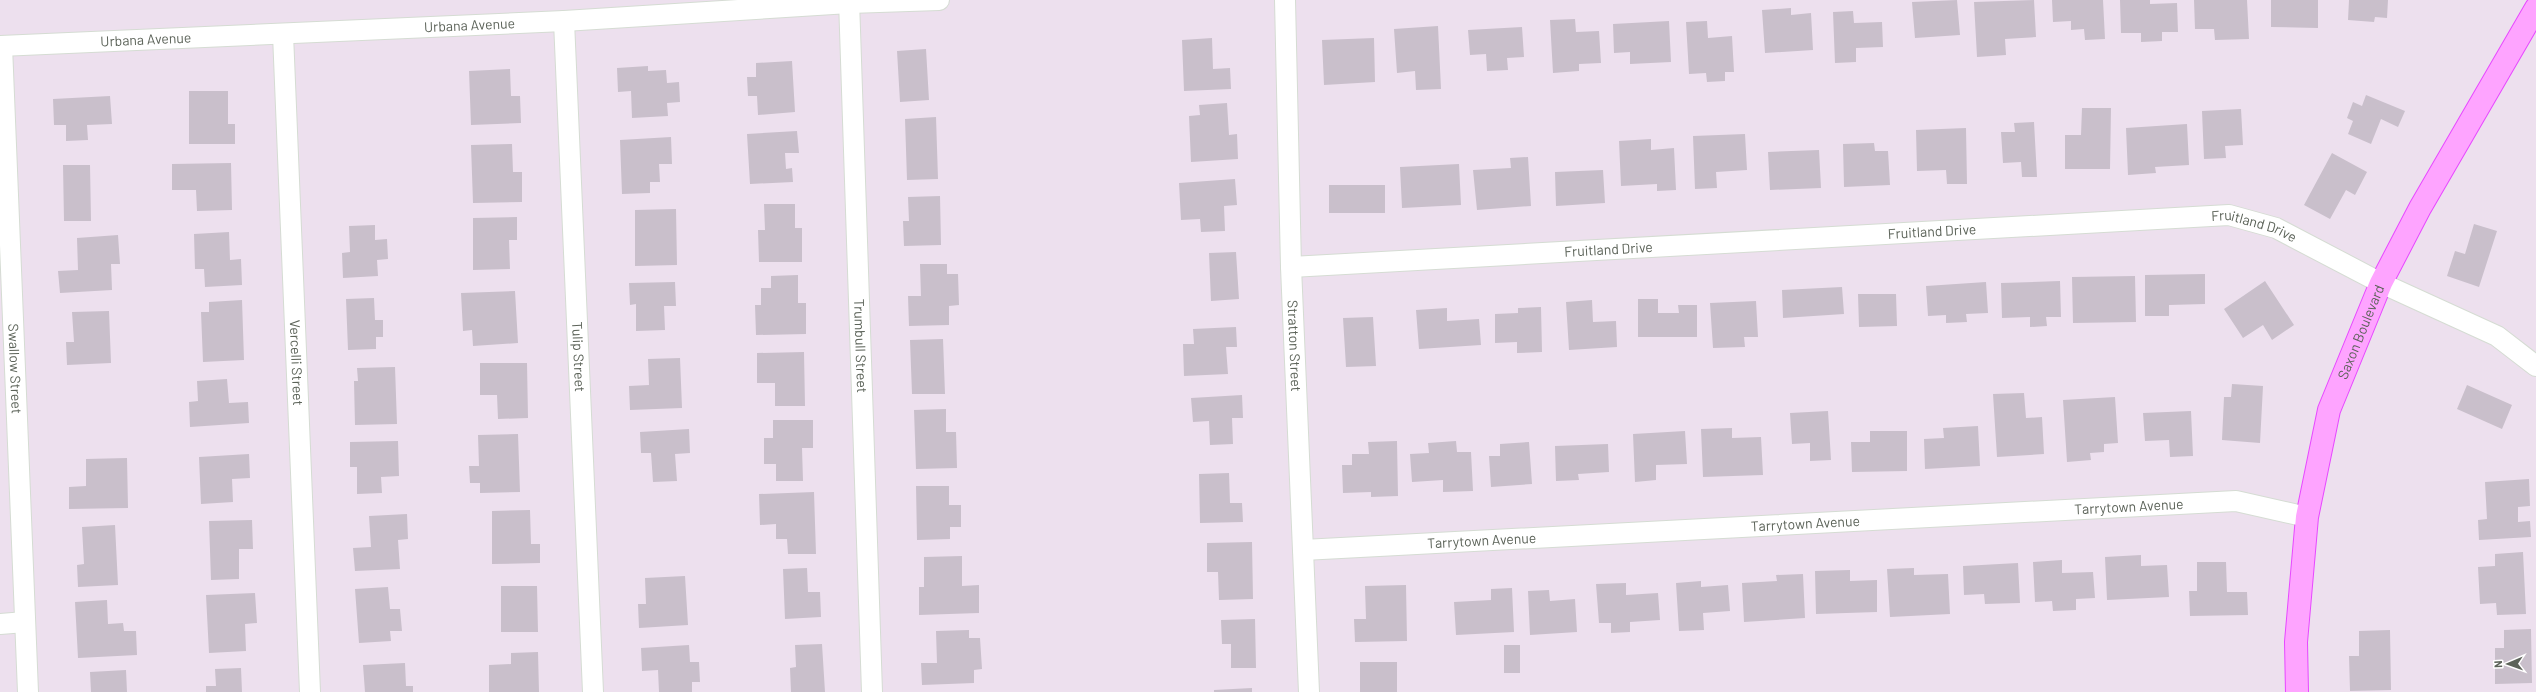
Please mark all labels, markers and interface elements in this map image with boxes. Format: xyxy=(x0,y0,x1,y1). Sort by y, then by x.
street label: Urbana Avenue xyxy=(424,14,515,35)
street label: Urbana Avenue xyxy=(100,29,192,50)
street label: Fruitland Drive xyxy=(2211,206,2300,245)
street label: Fruitland Drive xyxy=(1887,220,1977,242)
street label: Fruitland Drive xyxy=(1564,238,1653,260)
street label: Saxon Boulevard xyxy=(2334,282,2387,382)
street label: Trumbull Street xyxy=(851,298,871,393)
street label: Stratton Street xyxy=(1284,300,1305,392)
street label: Vercelli Street xyxy=(287,319,307,406)
street label: Tulip Street xyxy=(569,321,589,392)
street label: Swallow Street xyxy=(5,323,26,414)
street label: Tarrytown Avenue xyxy=(2074,495,2184,517)
street label: Tarrytown Avenue xyxy=(1750,512,1860,534)
street label: Tarrytown Avenue xyxy=(1427,529,1537,551)
north arrow xyxy=(2488,644,2528,684)
text: N xyxy=(2491,660,2504,668)

